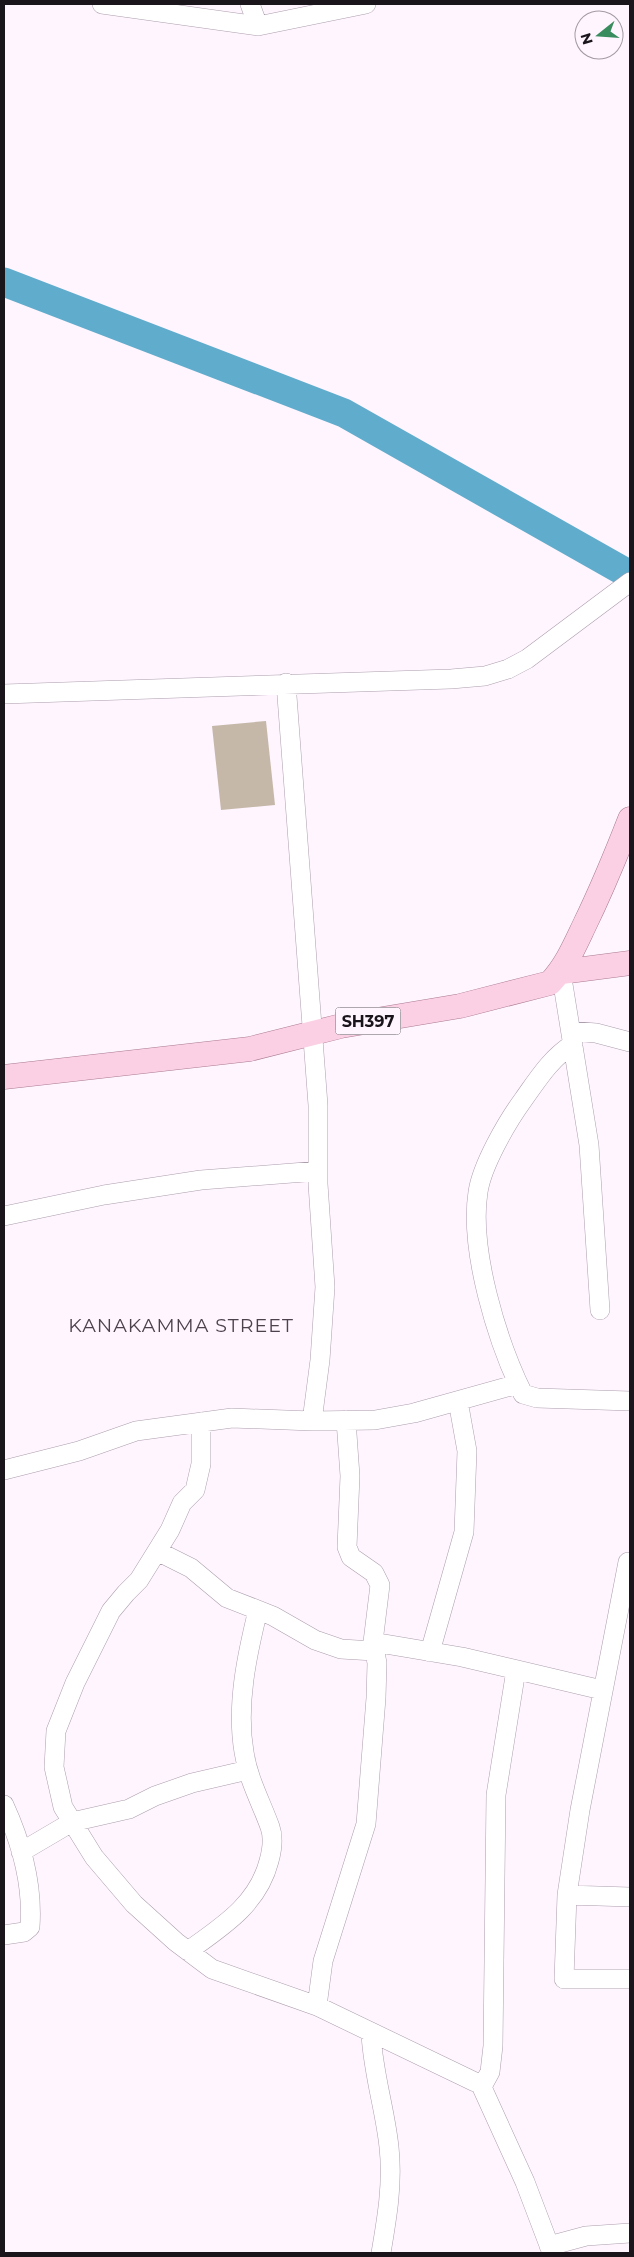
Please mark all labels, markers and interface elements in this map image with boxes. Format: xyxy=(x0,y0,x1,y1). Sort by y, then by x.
north arrow xyxy=(574,10,624,60)
text: N xyxy=(576,31,597,47)
road number: SH397 xyxy=(336,1008,400,1034)
district label: KANAKAMMA STREET xyxy=(68,1314,294,1337)

